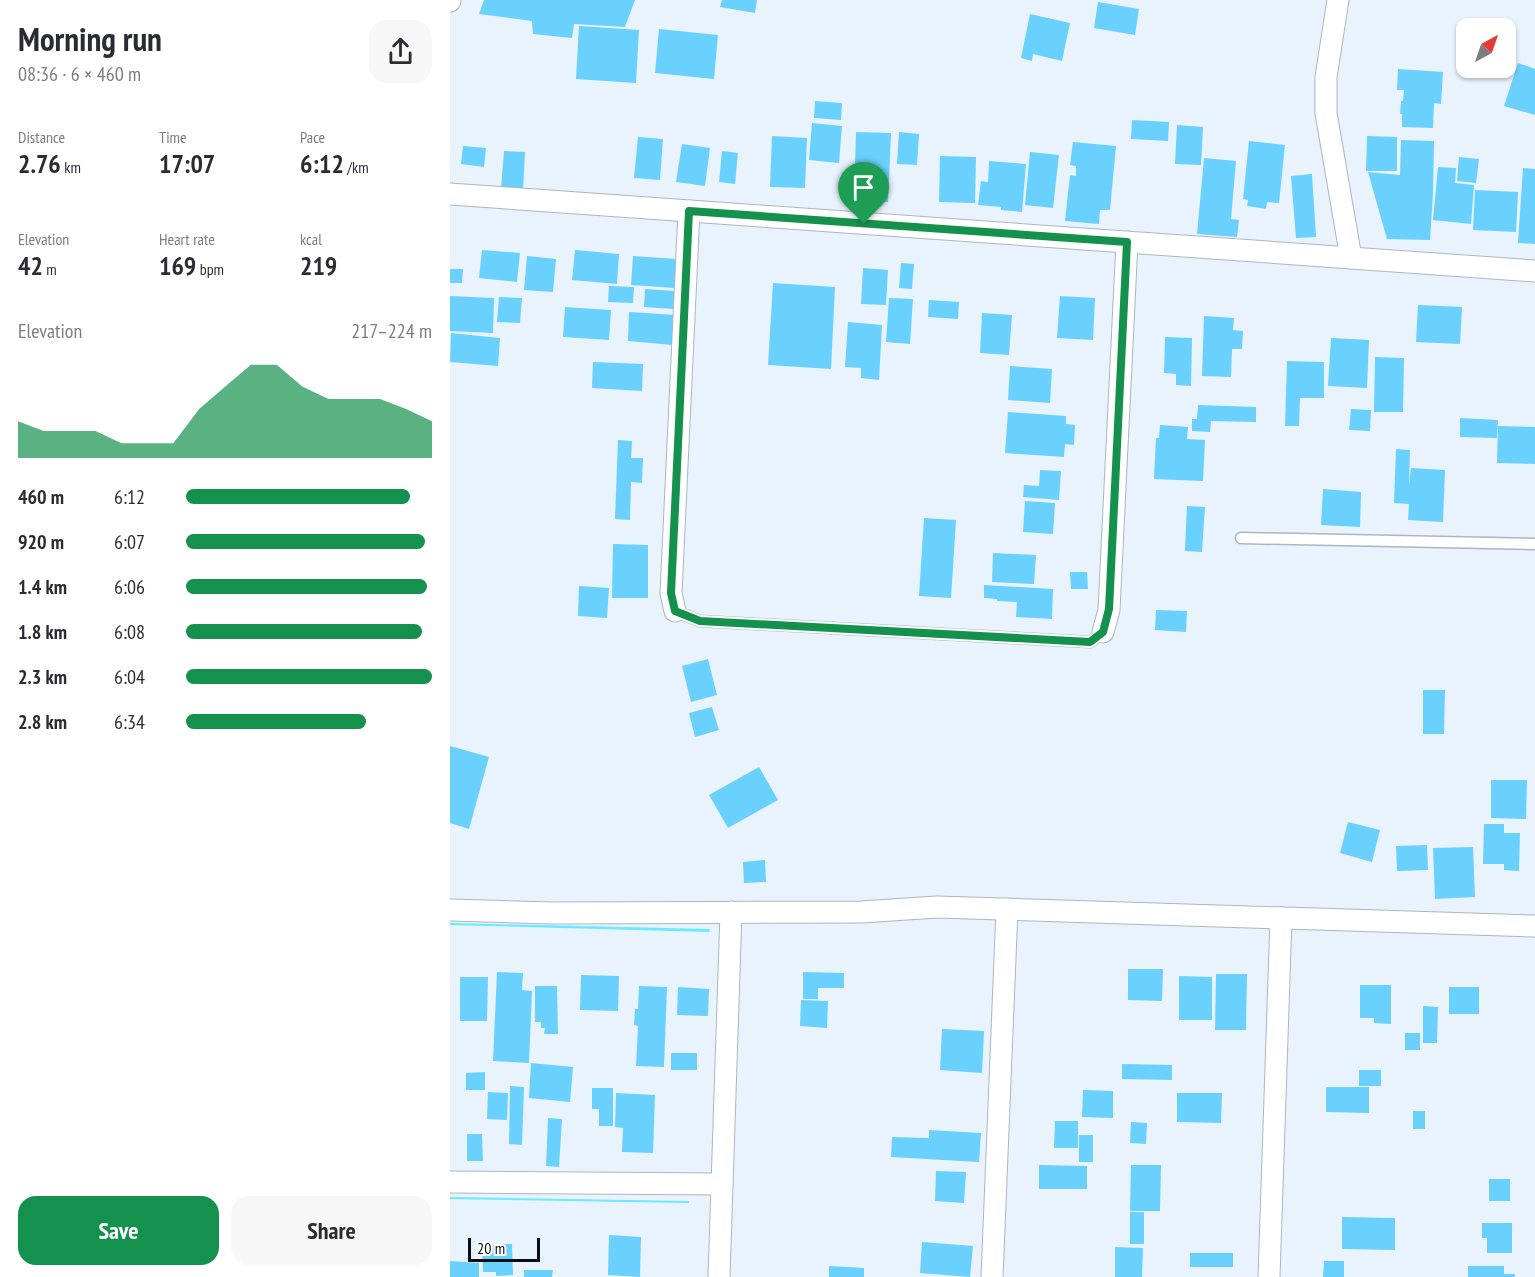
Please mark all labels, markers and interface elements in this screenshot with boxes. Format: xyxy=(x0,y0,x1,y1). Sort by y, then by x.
text: Morning run xyxy=(18,17,162,60)
north arrow xyxy=(1456,18,1516,78)
map controls xyxy=(1456,18,1516,78)
button: share xyxy=(369,20,432,83)
text: 08:36 · 6 × 460 m xyxy=(18,61,141,87)
text: Distance xyxy=(18,127,65,147)
text: Time xyxy=(159,127,187,147)
text: Pace xyxy=(300,127,325,147)
text: 2.76 xyxy=(18,147,61,180)
text: 17:07 xyxy=(159,147,215,180)
text: 6:12 xyxy=(300,147,344,180)
text: km xyxy=(61,157,81,177)
text: /km xyxy=(344,157,369,177)
pin xyxy=(838,162,889,224)
icon: arrive xyxy=(847,171,880,204)
text: Elevation xyxy=(18,229,69,249)
text: Heart rate xyxy=(159,229,215,249)
text: kcal xyxy=(300,229,322,249)
text: 42 xyxy=(18,249,43,282)
text: 169 xyxy=(159,249,196,282)
text: 219 xyxy=(300,249,337,282)
text: m xyxy=(43,259,57,279)
text: bpm xyxy=(196,259,224,279)
text: Elevation xyxy=(18,318,82,344)
text: 217–224 m xyxy=(351,318,432,344)
text: 460 m xyxy=(18,484,64,510)
text: 6:12 xyxy=(114,484,145,510)
text: 920 m xyxy=(18,529,64,555)
text: 6:07 xyxy=(114,529,145,555)
text: 1.4 km xyxy=(18,574,67,600)
text: 6:06 xyxy=(114,574,145,600)
text: 1.8 km xyxy=(18,619,67,645)
text: 6:08 xyxy=(114,619,145,645)
text: 2.3 km xyxy=(18,664,67,690)
text: 6:04 xyxy=(114,664,145,690)
text: 2.8 km xyxy=(18,709,67,735)
text: 6:34 xyxy=(114,709,145,735)
button: Save xyxy=(18,1196,219,1265)
button: Share xyxy=(231,1196,432,1265)
scale bar xyxy=(468,1235,540,1262)
text: 20 m xyxy=(477,1238,505,1258)

